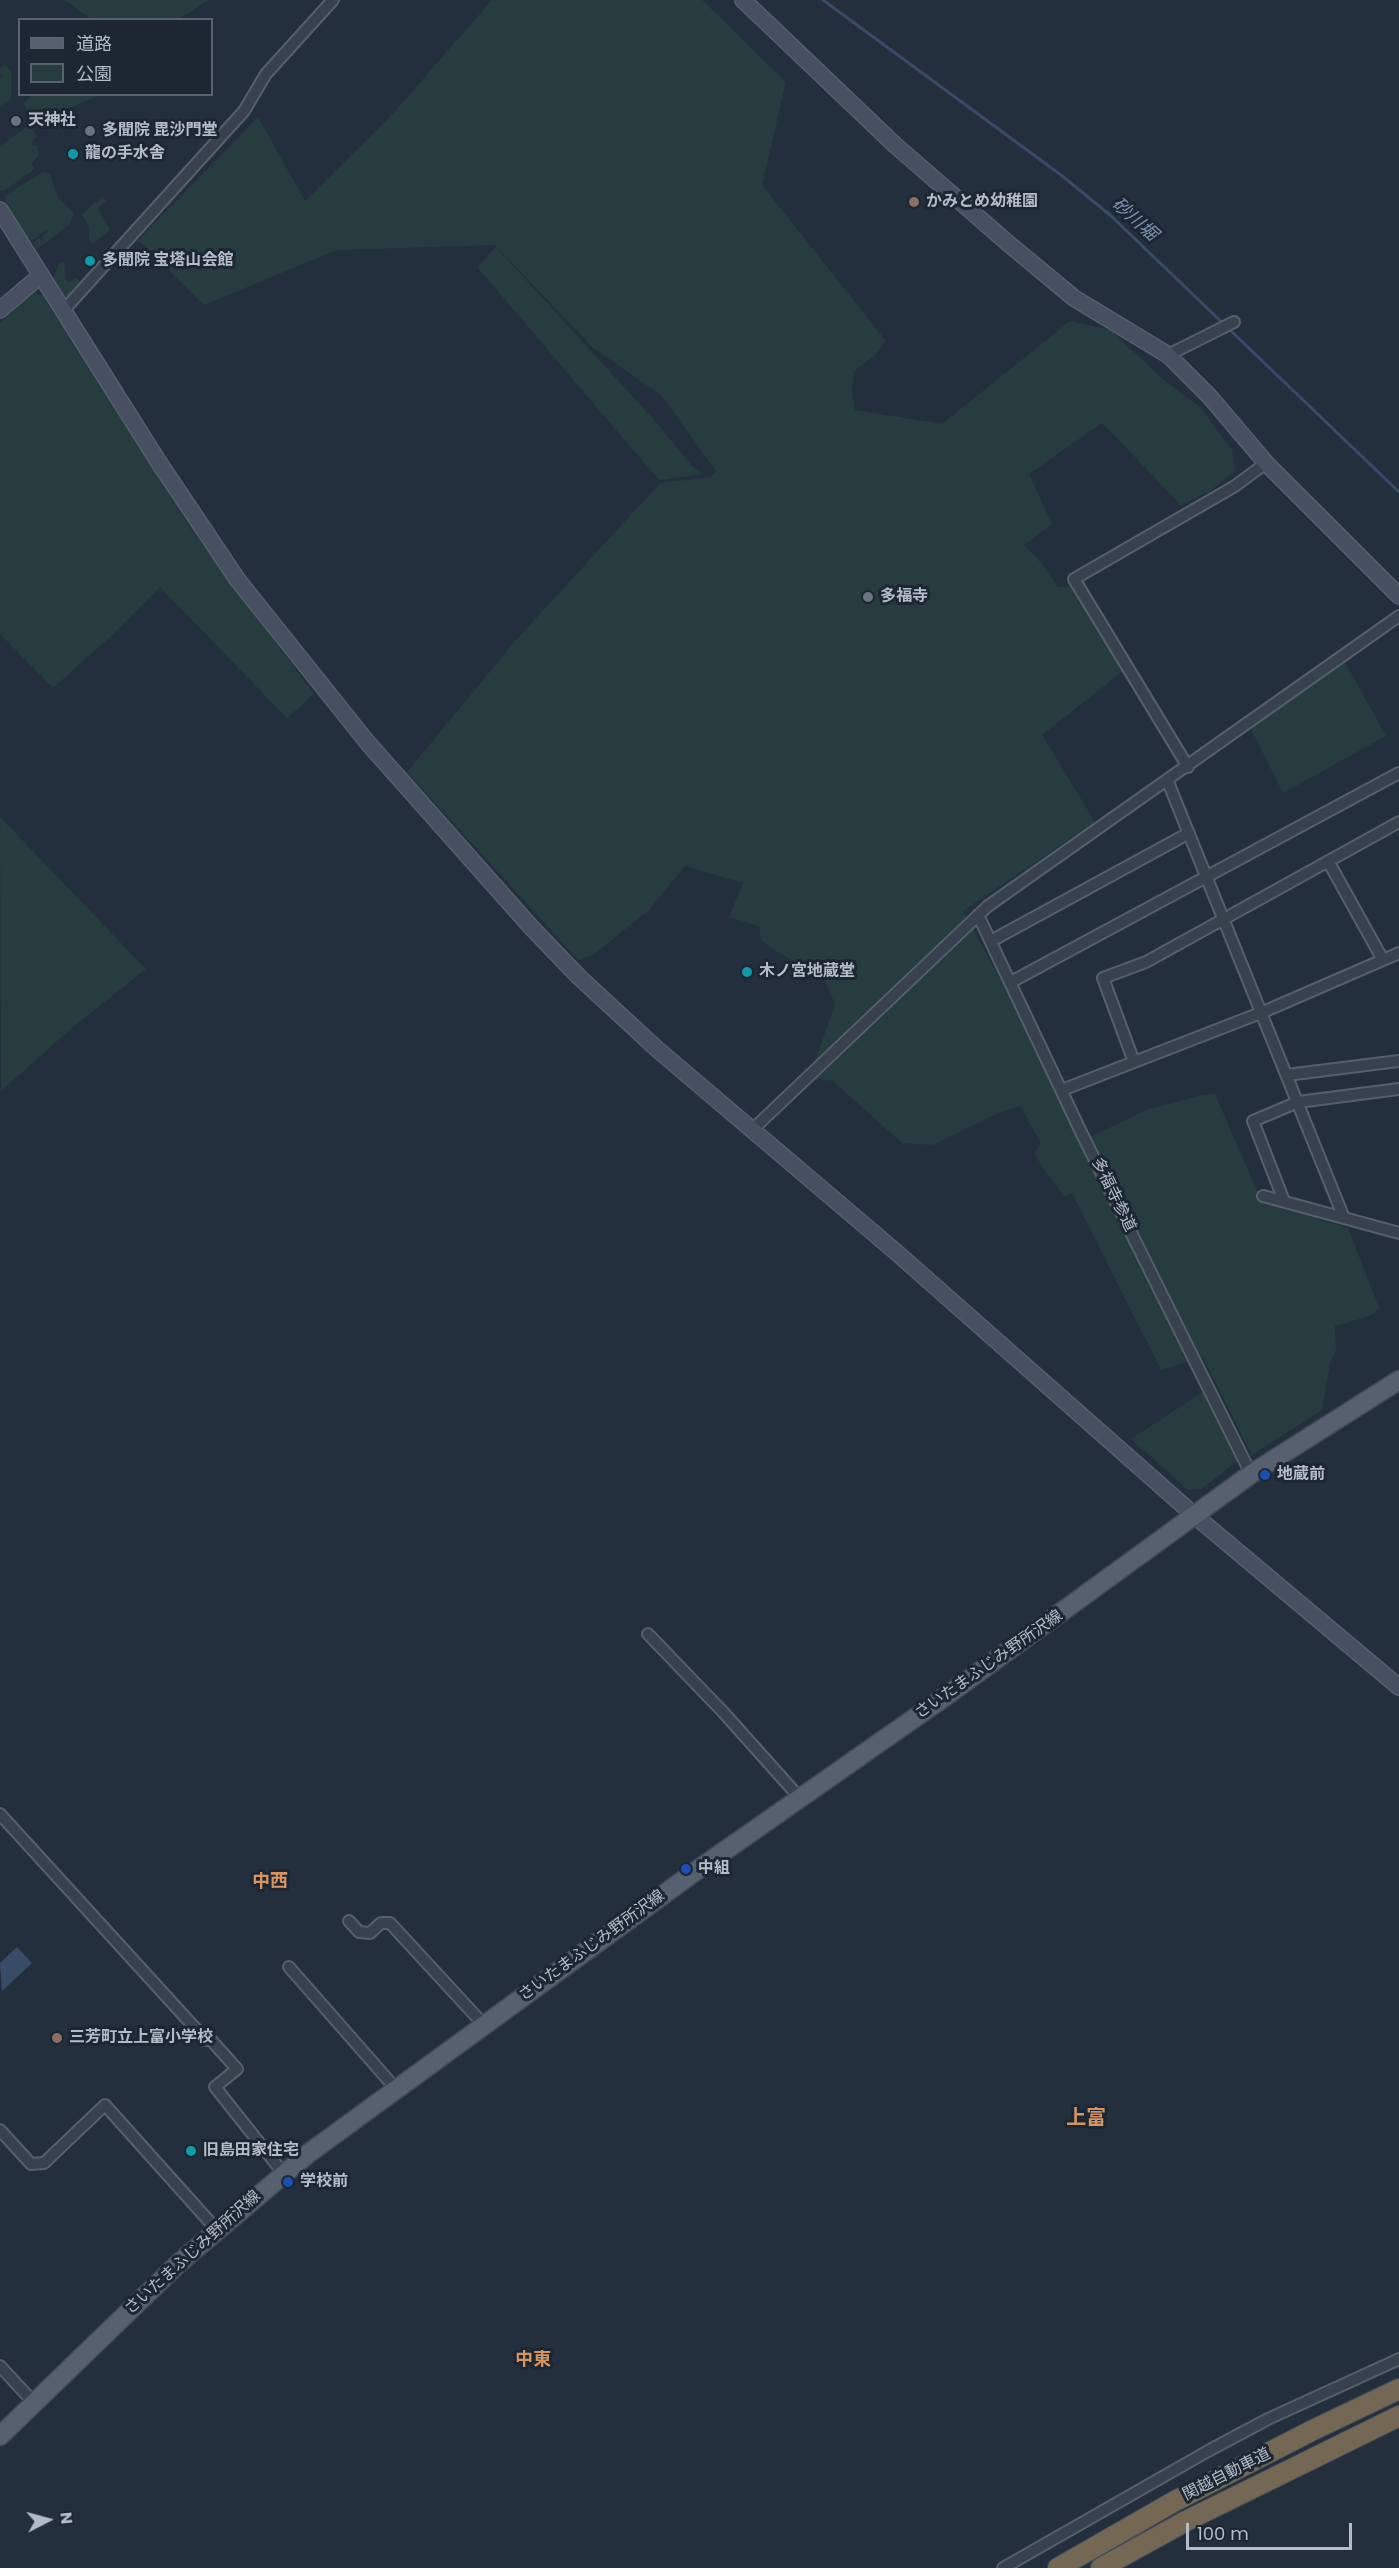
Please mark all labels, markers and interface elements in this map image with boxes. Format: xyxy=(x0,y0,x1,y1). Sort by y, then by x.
legend xyxy=(18,18,213,96)
text: 道路 xyxy=(76,31,112,56)
text: 公園 xyxy=(76,61,112,86)
place label: 天神社 xyxy=(28,111,76,131)
marker: 天神社 xyxy=(9,114,23,128)
place label: 多聞院 毘沙門堂 xyxy=(102,121,217,141)
marker: 多聞院 毘沙門堂 xyxy=(83,124,97,138)
place label: 龍の手水舎 xyxy=(85,144,165,164)
marker: 龍の手水舎 xyxy=(66,147,80,161)
place label: かみとめ幼稚園 xyxy=(926,192,1038,212)
water label: 砂川堀 xyxy=(1107,194,1161,246)
marker: かみとめ幼稚園 xyxy=(907,195,921,209)
place label: 多聞院 宝塔山会館 xyxy=(102,251,233,271)
marker: 多聞院 宝塔山会館 xyxy=(83,254,97,268)
place label: 多福寺 xyxy=(880,587,928,607)
marker: 多福寺 xyxy=(861,590,875,604)
place label: 木ノ宮地蔵堂 xyxy=(759,962,855,982)
marker: 木ノ宮地蔵堂 xyxy=(740,965,754,979)
street label: 多福寺参道 xyxy=(1087,1155,1139,1235)
place label: 地蔵前 xyxy=(1277,1465,1325,1485)
marker: 地蔵前 xyxy=(1258,1468,1272,1482)
street label: さいたまふじみ野所沢線 xyxy=(911,1607,1067,1723)
place label: 中組 xyxy=(698,1859,730,1879)
marker: 中組 xyxy=(679,1862,693,1876)
district label: 中西 xyxy=(252,1871,288,1893)
street label: さいたまふじみ野所沢線 xyxy=(515,1887,669,2005)
place label: 三芳町立上富小学校 xyxy=(69,2028,213,2048)
marker: 三芳町立上富小学校 xyxy=(50,2031,64,2045)
district label: 上富 xyxy=(1066,2107,1106,2131)
place label: 旧島田家住宅 xyxy=(203,2141,299,2161)
marker: 旧島田家住宅 xyxy=(184,2144,198,2158)
place label: 学校前 xyxy=(300,2172,348,2192)
marker: 学校前 xyxy=(281,2175,295,2189)
street label: さいたまふじみ野所沢線 xyxy=(121,2187,265,2319)
district label: 中東 xyxy=(515,2349,551,2371)
street label: 関越自動車道 xyxy=(1180,2445,1274,2505)
north arrow xyxy=(18,2490,78,2550)
text: N xyxy=(54,2511,78,2525)
scale bar xyxy=(1189,2511,1356,2549)
text: 100 m xyxy=(1197,2521,1249,2546)

